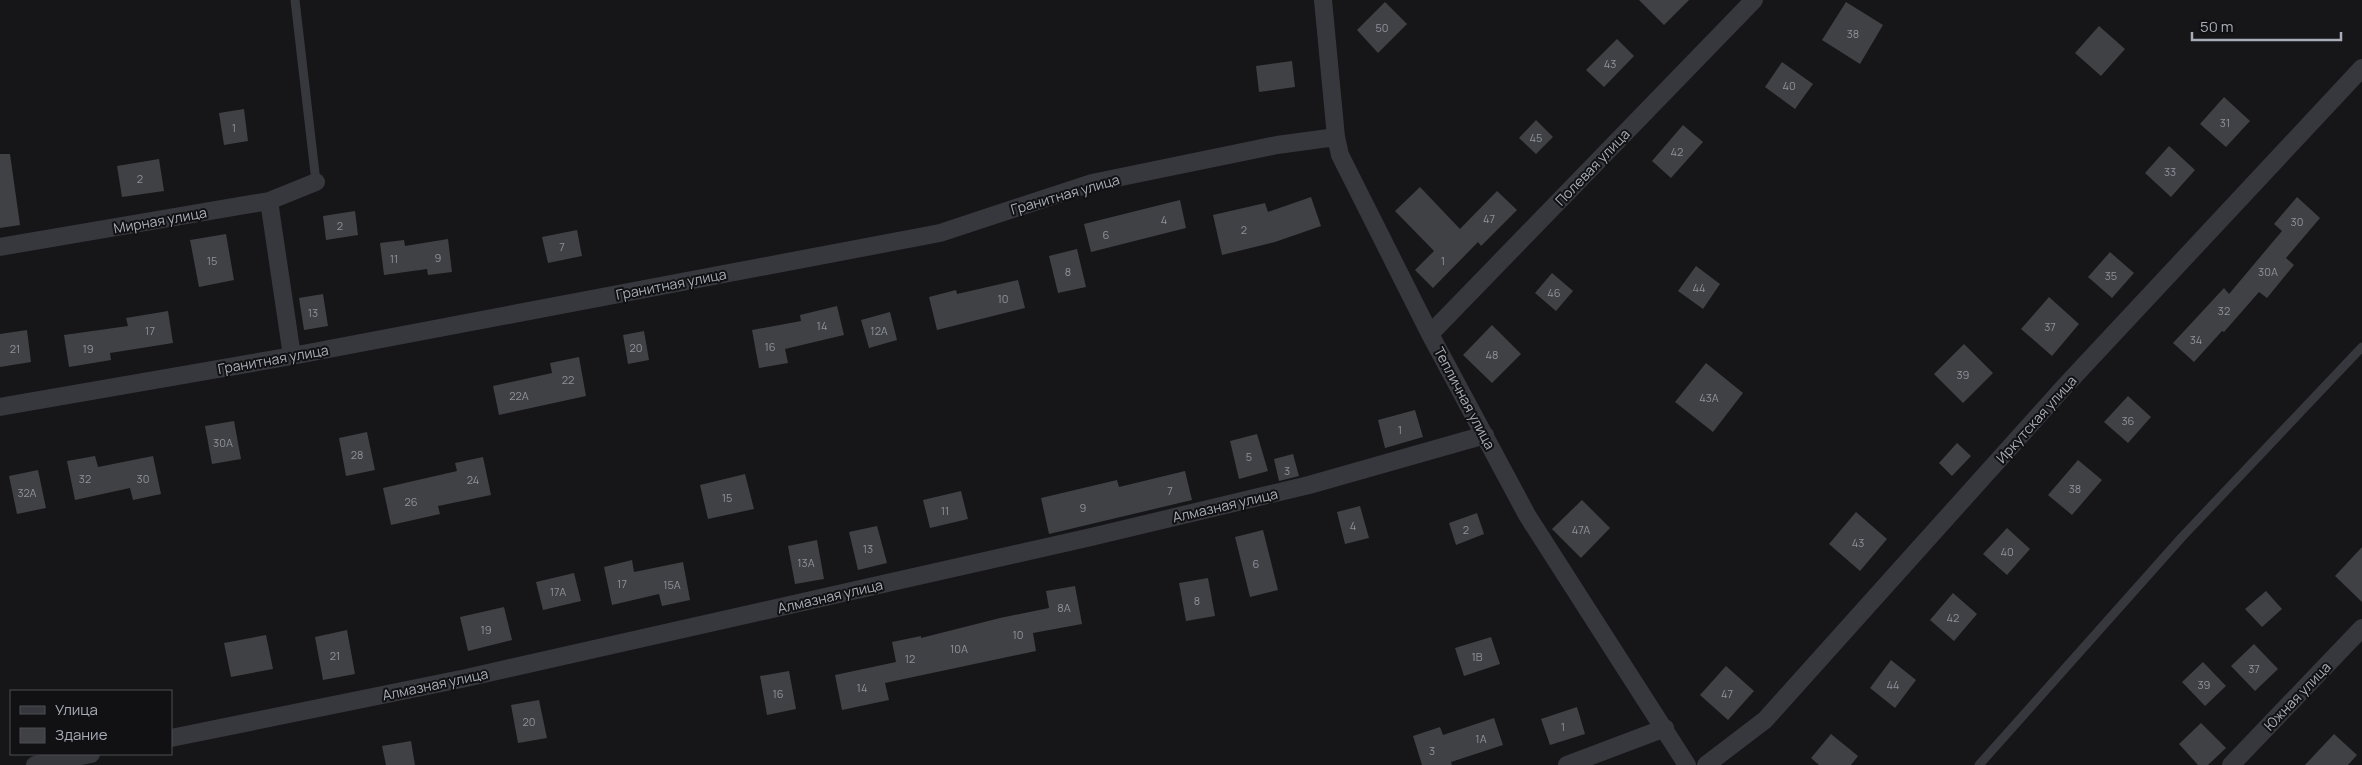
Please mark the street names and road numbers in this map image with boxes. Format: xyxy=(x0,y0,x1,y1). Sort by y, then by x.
street label: Полевая улица xyxy=(1551,125,1633,209)
street label: Гранитная улица xyxy=(1008,169,1122,219)
street label: Мирная улица xyxy=(112,202,208,238)
street label: Гранитная улица xyxy=(614,264,728,304)
street label: Гранитная улица xyxy=(216,340,330,378)
street label: Тепличная улица xyxy=(1430,344,1500,452)
street label: Иркутская улица xyxy=(1992,371,2080,467)
street label: Алмазная улица xyxy=(1170,484,1280,526)
street label: Алмазная улица xyxy=(775,575,885,617)
street label: Южная улица xyxy=(2259,658,2335,734)
street label: Алмазная улица xyxy=(380,664,490,704)

